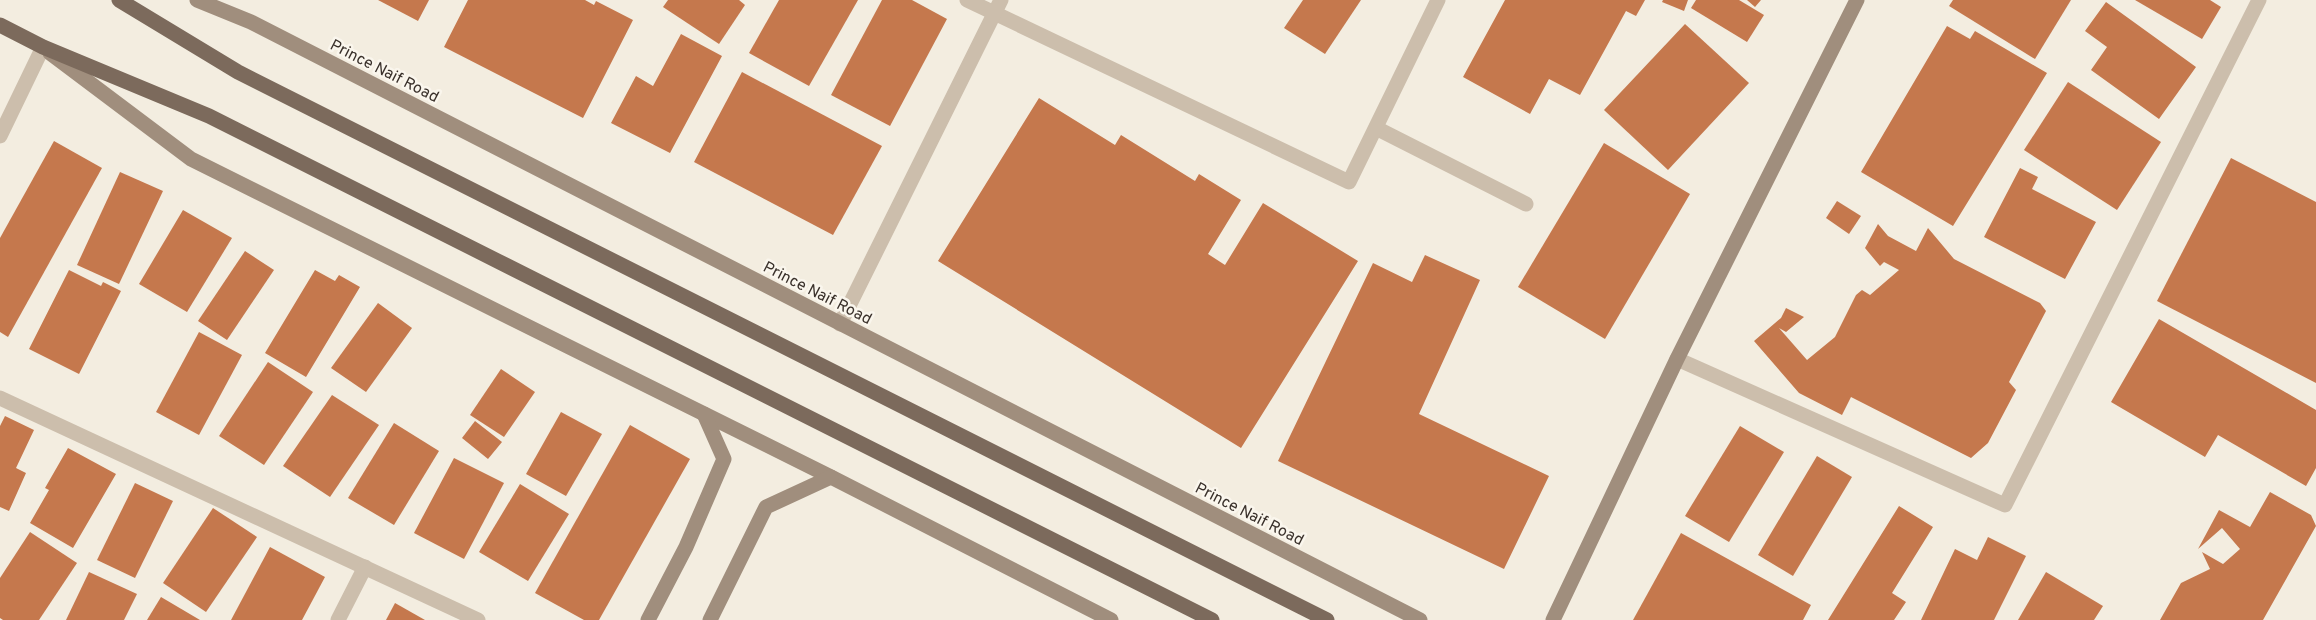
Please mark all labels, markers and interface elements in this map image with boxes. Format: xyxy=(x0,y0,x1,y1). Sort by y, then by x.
street label: Prince Naif Road xyxy=(326,36,442,108)
street label: Prince Naif Road xyxy=(759,258,875,330)
street label: Prince Naif Road xyxy=(1191,479,1307,551)

